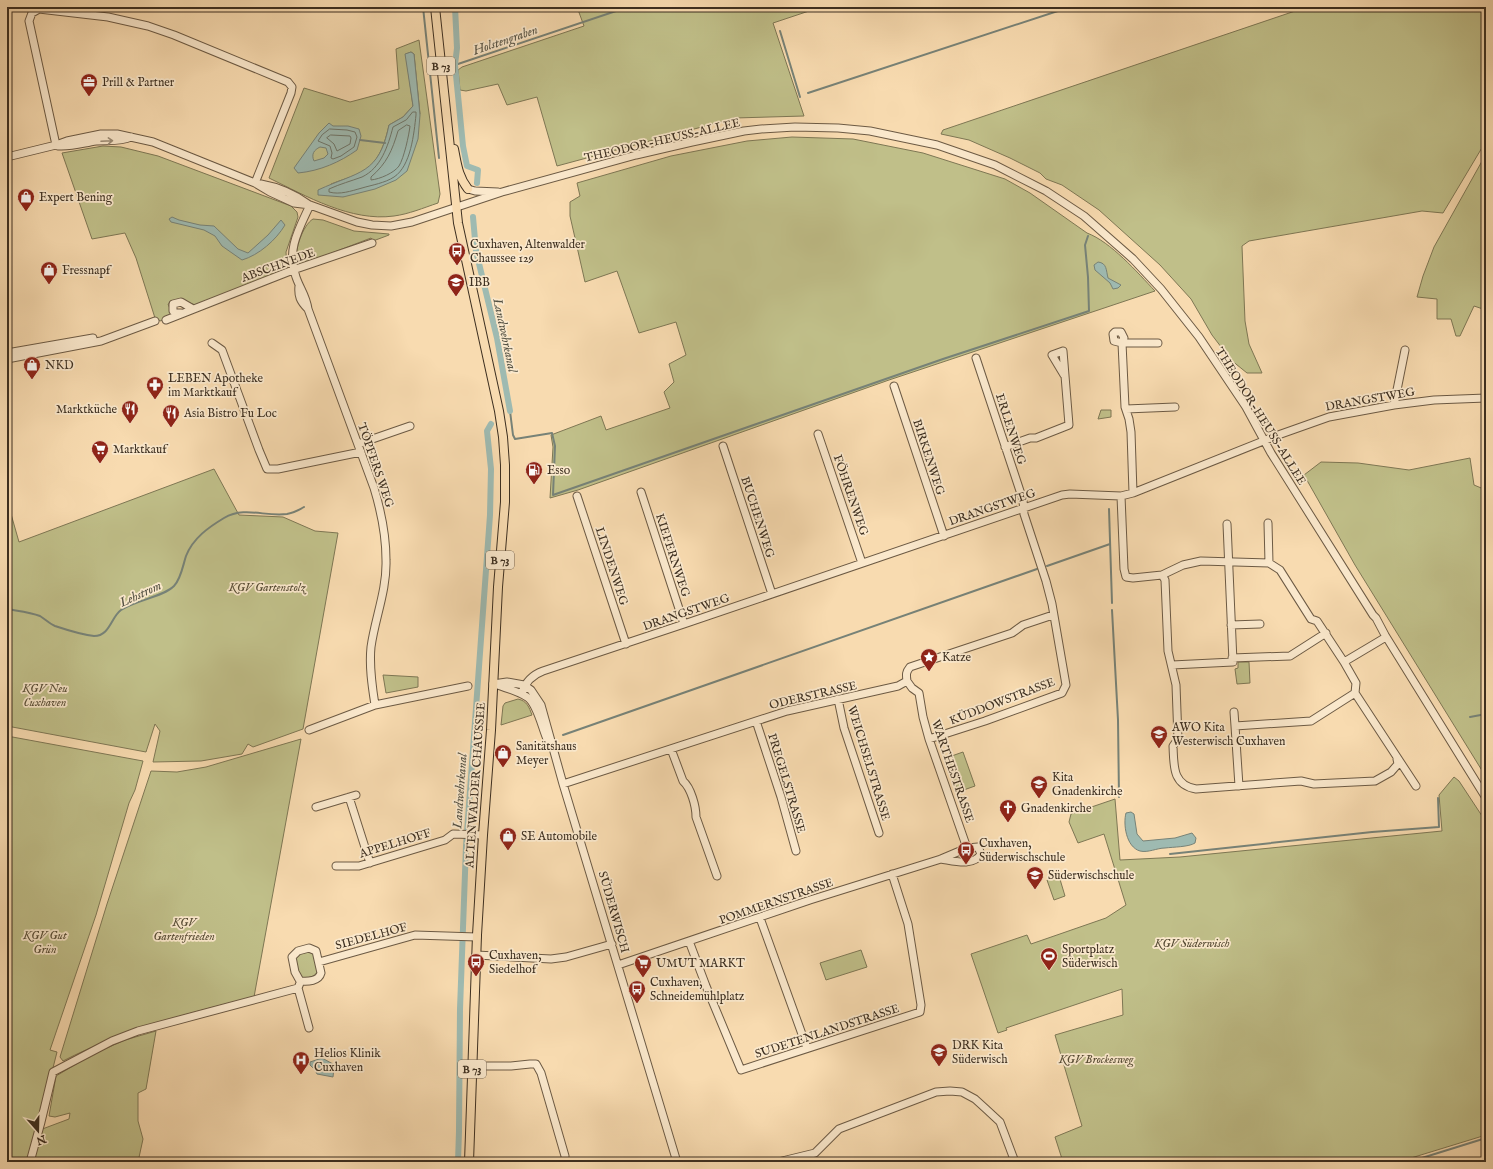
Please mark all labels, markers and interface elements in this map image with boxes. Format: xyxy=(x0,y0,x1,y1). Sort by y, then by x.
water label: Holstengraben xyxy=(470,21,541,61)
road number: B 73 xyxy=(427,57,455,75)
office icon: Prill & Partner xyxy=(79,72,99,97)
place label: Prill & Partner xyxy=(102,75,175,90)
street label: THEODOR-HEUSS-ALLEE xyxy=(583,115,742,166)
one-way arrow xyxy=(100,137,113,144)
shop icon: Expert Bening xyxy=(16,187,36,212)
place label: Expert Bening xyxy=(39,190,113,206)
place label: Cuxhaven, Altenwalder Chaussee 129 xyxy=(470,237,586,266)
bus stop icon: Cuxhaven, Altenwalder Chaussee 129 xyxy=(447,241,467,266)
street label: ABSCHNEDE xyxy=(238,245,317,286)
shop icon: Fressnapf xyxy=(39,260,59,285)
place label: Fressnapf xyxy=(62,263,113,279)
school or university icon: IBB xyxy=(446,272,466,297)
place label: IBB xyxy=(469,275,490,290)
water label: Landwehrkanal xyxy=(488,296,521,375)
street label: THEODOR-HEUSS-ALLEE xyxy=(1212,345,1309,488)
shop icon: NKD xyxy=(22,355,42,380)
place label: NKD xyxy=(45,358,74,373)
place label: LEBEN Apotheke im Marktkauf xyxy=(168,371,264,400)
pharmacy icon: LEBEN Apotheke im Marktkauf xyxy=(145,375,165,400)
street label: DRANGSTWEG xyxy=(1324,384,1417,415)
street label: ERLENWEG xyxy=(992,392,1029,467)
restaurant icon: Marktküche xyxy=(120,399,140,424)
place label: Marktküche xyxy=(56,402,117,417)
restaurant icon: Asia Bistro Fu Loc xyxy=(161,403,181,428)
place label: Asia Bistro Fu Loc xyxy=(183,406,277,421)
street label: BIRKENWEG xyxy=(909,417,948,497)
street label: TÖPFERS WEG xyxy=(354,421,398,510)
supermarket icon: Marktkauf xyxy=(90,439,110,464)
place label: Marktkauf xyxy=(113,442,169,457)
street label: FÖHRENWEG xyxy=(830,452,873,538)
fuel station icon: Esso xyxy=(524,460,544,485)
place label: Esso xyxy=(547,463,571,478)
street label: BUCHENWEG xyxy=(737,475,778,560)
street label: DRANGSTWEG xyxy=(947,485,1038,529)
street label: KIEFERNWEG xyxy=(652,512,693,599)
street label: LINDENWEG xyxy=(592,525,631,608)
road number: B 73 xyxy=(486,551,514,569)
water label: Lehstrom xyxy=(116,577,164,612)
park label: KGV Gartenstolz xyxy=(228,580,307,595)
street label: DRANGSTWEG xyxy=(641,590,732,634)
place icon: Katze xyxy=(919,647,939,672)
place label: Katze xyxy=(942,650,972,665)
street label: KÜDDOWSTRASSE xyxy=(947,674,1057,728)
street label: ODERSTRASSE xyxy=(768,678,858,713)
park label: KGV Neu Cuxhaven xyxy=(21,681,68,710)
street label: ALTENWALDER CHAUSSEE xyxy=(462,702,489,869)
street label: WEICHSELSTRASSE xyxy=(844,704,893,822)
street label: WARTHESTRASSE xyxy=(928,718,977,825)
place label: AWO Kita Westerwisch Cuxhaven xyxy=(1171,720,1286,749)
school or university icon: AWO Kita Westerwisch Cuxhaven xyxy=(1149,724,1169,749)
street label: PREGELSTRASSE xyxy=(764,732,809,835)
place label: Sanitätshaus Meyer xyxy=(516,739,577,768)
shop icon: Sanitätshaus Meyer xyxy=(493,743,513,768)
water label: Landwehrkanal xyxy=(449,752,472,830)
place label: Kita Gnadenkirche xyxy=(1052,770,1123,799)
school or university icon: Kita Gnadenkirche xyxy=(1029,774,1049,799)
church icon: Gnadenkirche xyxy=(998,798,1018,823)
place label: Gnadenkirche xyxy=(1021,801,1092,816)
street label: APPELHOFF xyxy=(357,825,433,862)
shop icon: SE Automobile xyxy=(498,826,518,851)
place label: SE Automobile xyxy=(521,829,597,844)
place label: Cuxhaven, Süderwischschule xyxy=(979,836,1066,865)
bus stop icon: Cuxhaven, Süderwischschule xyxy=(956,840,976,865)
school or university icon: Süderwischschule xyxy=(1025,865,1045,890)
place label: Süderwischschule xyxy=(1048,868,1135,883)
street label: SÜDERWISCH xyxy=(595,869,633,955)
street label: POMMERNSTRASSE xyxy=(717,875,835,928)
park label: KGV Gartenfrieden xyxy=(153,915,215,944)
street label: SIEDELHOF xyxy=(334,920,409,953)
park label: KGV Gut Grün xyxy=(22,928,68,957)
park label: KGV Süderwisch xyxy=(1153,936,1230,951)
place label: Sportplatz Süderwisch xyxy=(1062,942,1118,971)
sports icon: Sportplatz Süderwisch xyxy=(1039,946,1059,971)
place label: Cuxhaven, Siedelhof xyxy=(489,948,541,977)
bus stop icon: Cuxhaven, Siedelhof xyxy=(466,952,486,977)
supermarket icon: UMUT MARKT xyxy=(633,953,653,978)
place label: UMUT MARKT xyxy=(656,956,745,971)
place label: Cuxhaven, Schneidemühlplatz xyxy=(650,975,745,1005)
bus stop icon: Cuxhaven, Schneidemühlplatz xyxy=(627,979,647,1004)
street label: SUDETENLANDSTRASSE xyxy=(753,1001,901,1062)
place label: DRK Kita Süderwisch xyxy=(952,1038,1008,1067)
school or university icon: DRK Kita Süderwisch xyxy=(929,1042,949,1067)
place label: Helios Klinik Cuxhaven xyxy=(314,1046,381,1075)
hospital icon: Helios Klinik Cuxhaven xyxy=(291,1050,311,1075)
park label: KGV Brockesweg xyxy=(1058,1052,1134,1068)
road number: B 73 xyxy=(458,1060,486,1078)
north arrow xyxy=(18,1111,58,1151)
text: N xyxy=(34,1131,49,1148)

